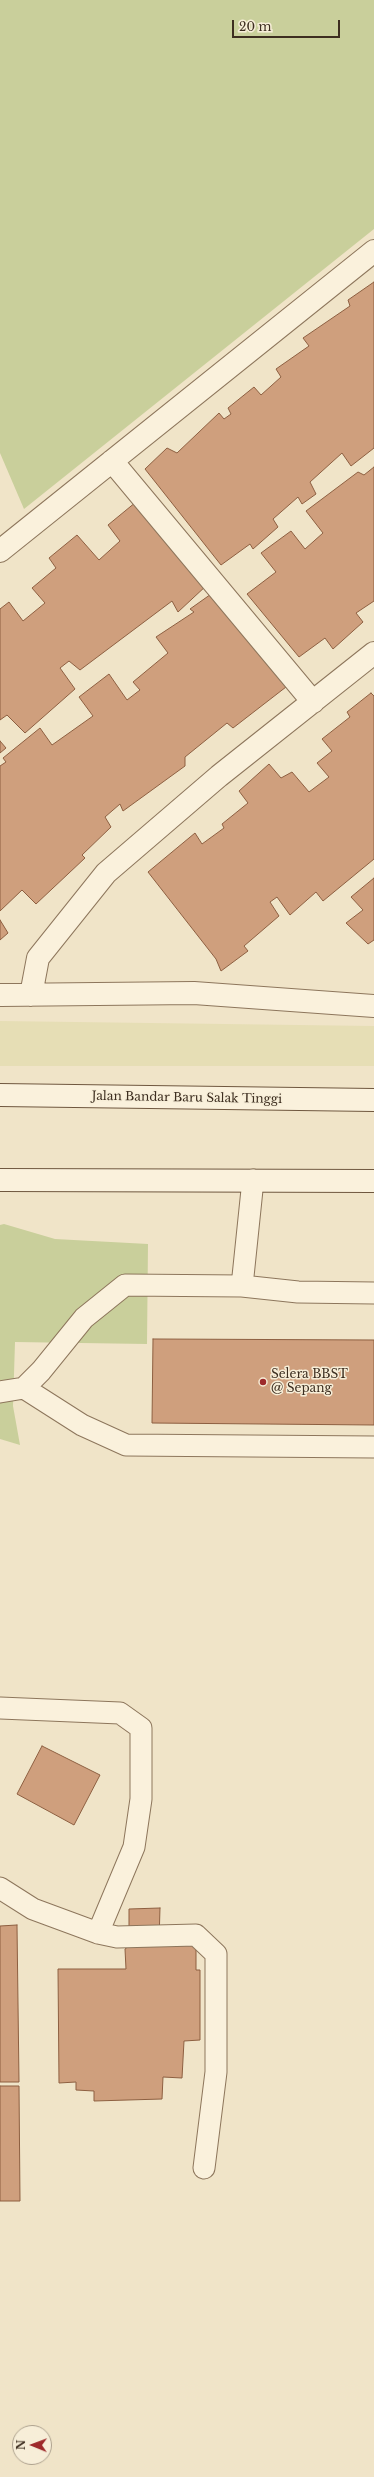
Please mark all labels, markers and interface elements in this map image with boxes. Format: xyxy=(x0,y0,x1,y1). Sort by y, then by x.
scale bar xyxy=(234,12,342,38)
text: 20 m xyxy=(239,19,271,34)
street label: Jalan Bandar Baru Salak Tinggi xyxy=(92,1089,282,1107)
place label: Selera BBST @ Sepang xyxy=(271,1368,348,1396)
marker: Selera BBST @ Sepang xyxy=(258,1377,268,1387)
north arrow xyxy=(12,2425,52,2465)
text: N xyxy=(14,2440,28,2450)

